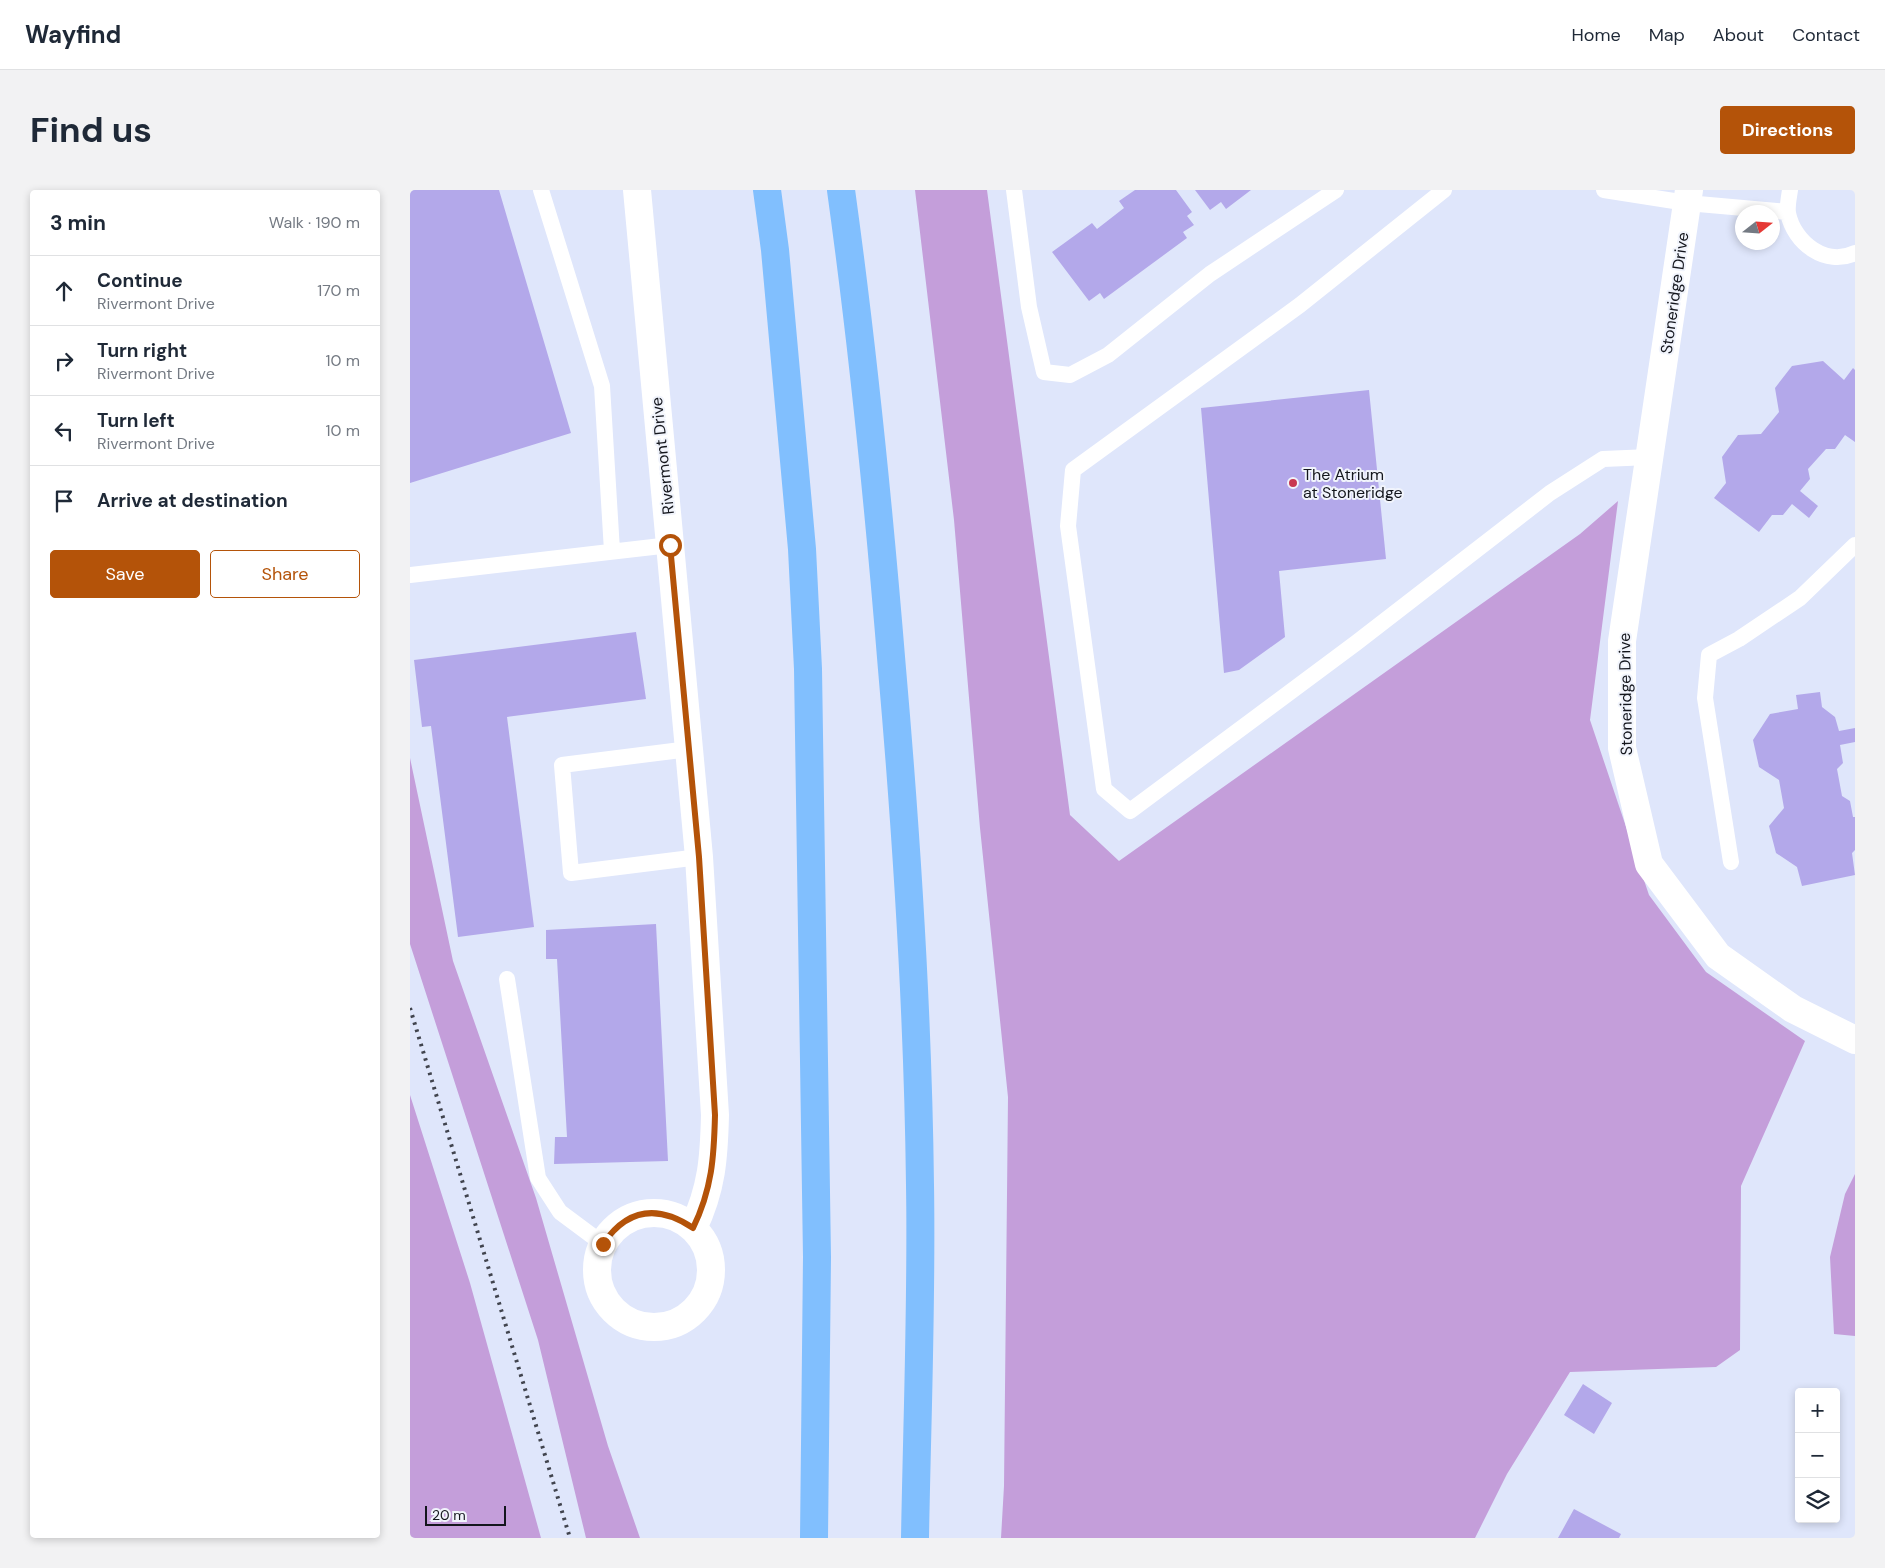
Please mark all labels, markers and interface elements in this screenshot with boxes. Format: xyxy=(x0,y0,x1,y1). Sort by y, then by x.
text: Wayfind xyxy=(25,19,121,50)
text: Home xyxy=(1571,23,1621,47)
text: Map xyxy=(1649,23,1685,47)
text: About xyxy=(1713,23,1764,47)
text: Contact xyxy=(1792,23,1860,47)
button: Directions xyxy=(1720,106,1855,154)
text: Find us xyxy=(30,107,152,153)
north arrow xyxy=(1735,205,1780,250)
text: 3 min xyxy=(50,209,106,237)
text: Walk · 190 m xyxy=(269,212,360,233)
street label: Stoneridge Drive xyxy=(1656,231,1693,355)
text: Continue xyxy=(97,268,183,293)
icon: ahead xyxy=(50,277,78,305)
text: 170 m xyxy=(317,280,360,301)
text: Rivermont Drive xyxy=(97,293,215,314)
text: Turn right xyxy=(97,338,187,363)
icon: right xyxy=(50,347,78,375)
text: 10 m xyxy=(326,350,360,371)
text: Rivermont Drive xyxy=(97,363,215,384)
street label: Rivermont Drive xyxy=(646,396,679,516)
text: Turn left xyxy=(97,408,175,433)
icon: left xyxy=(50,417,78,445)
text: 10 m xyxy=(326,420,360,441)
text: Rivermont Drive xyxy=(97,433,215,454)
place label: The Atrium at Stoneridge xyxy=(1303,464,1403,503)
marker: The Atrium at Stoneridge xyxy=(1287,477,1299,489)
icon: arrive xyxy=(50,487,78,515)
text: Arrive at destination xyxy=(97,488,288,513)
route start xyxy=(659,534,682,557)
button: Save xyxy=(50,550,200,598)
button: Share xyxy=(210,550,360,598)
street label: Stoneridge Drive xyxy=(1614,632,1637,756)
route end xyxy=(592,1233,615,1256)
map controls xyxy=(1795,1388,1840,1523)
button: + xyxy=(1795,1388,1840,1433)
button: − xyxy=(1795,1433,1840,1478)
button: layers xyxy=(1795,1478,1840,1523)
scale bar xyxy=(425,1503,506,1526)
text: 20 m xyxy=(432,1506,466,1524)

